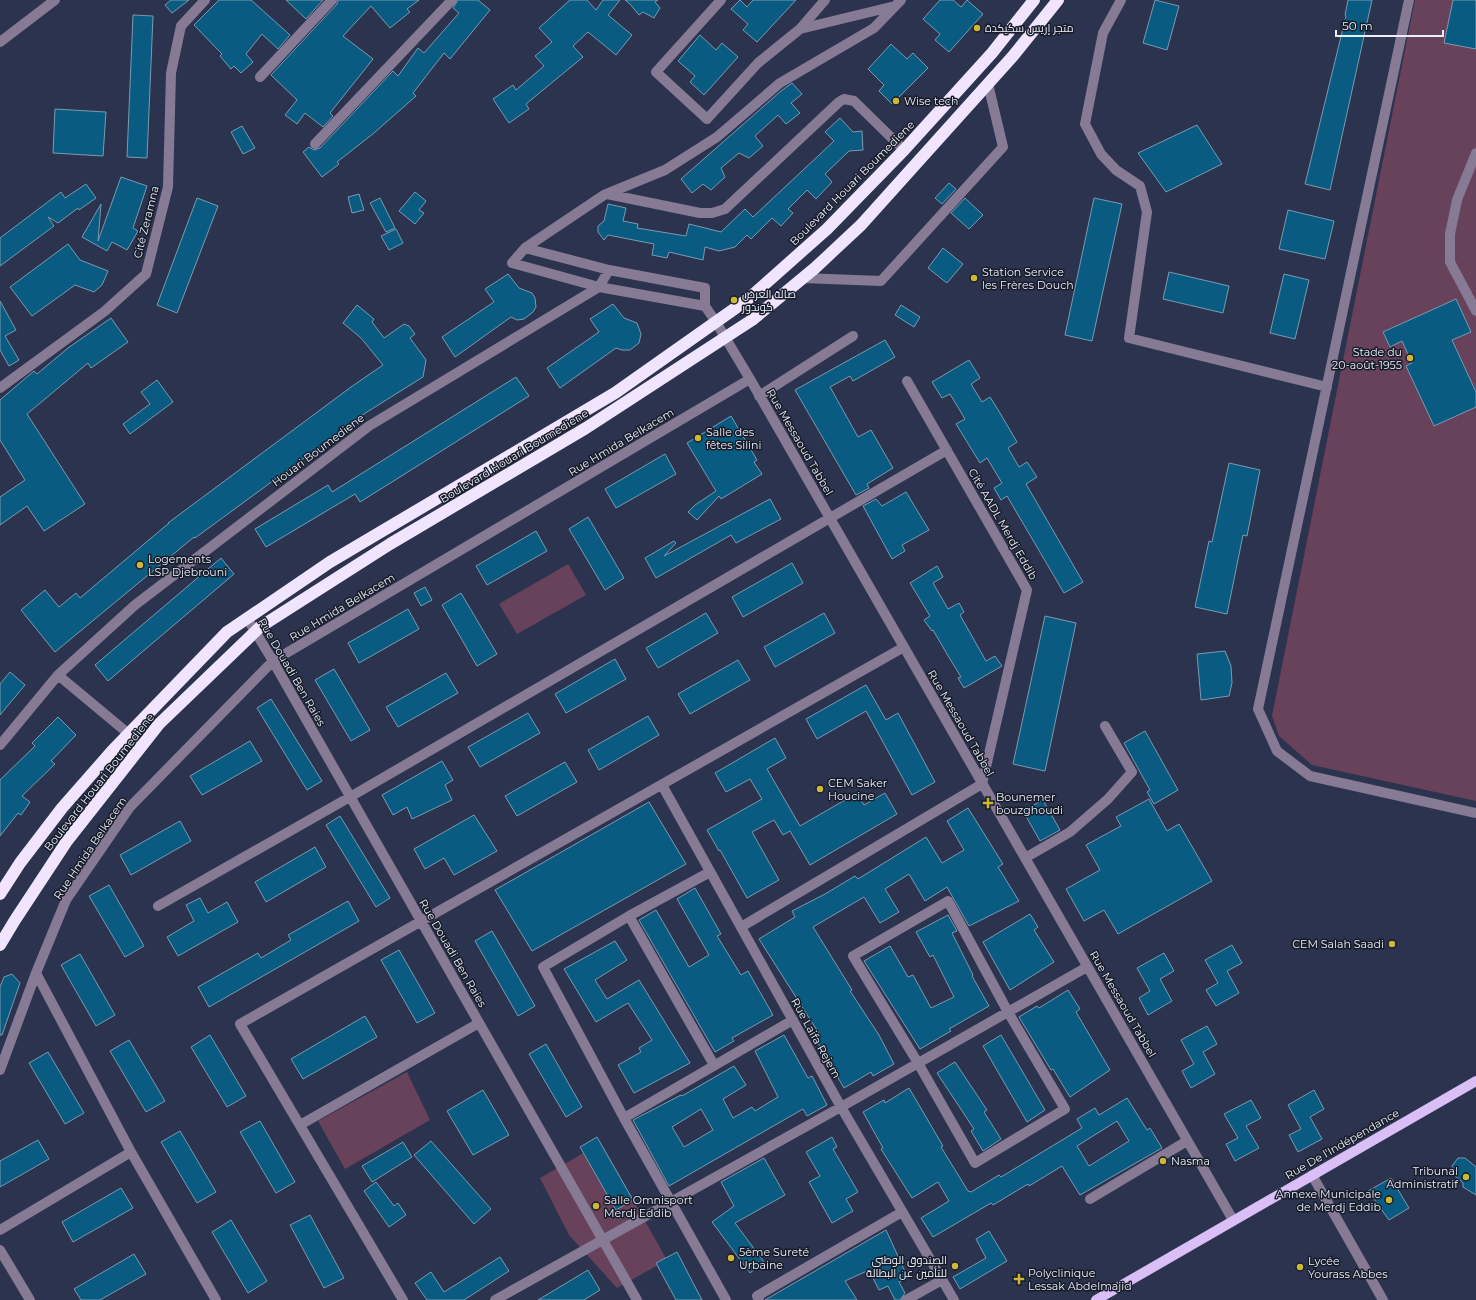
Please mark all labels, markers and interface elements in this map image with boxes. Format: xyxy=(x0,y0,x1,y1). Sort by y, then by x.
scale bar xyxy=(1336,12,1443,38)
text: 50 m xyxy=(1342,18,1373,33)
place label: متجر إريس سكيكدة xyxy=(985,21,1074,35)
marker: متجر إريس سكيكدة xyxy=(972,23,982,33)
place label: Wise tech xyxy=(904,94,958,108)
marker: Wise tech xyxy=(891,96,901,106)
street label: Boulevard Houari Boumediene xyxy=(787,117,918,248)
street label: Cité Zeramna xyxy=(130,184,162,260)
place label: Station Service les Frères Douch xyxy=(982,265,1074,292)
marker: Station Service les Frères Douch xyxy=(969,273,979,283)
place label: صالة العرض كوندور xyxy=(741,287,796,314)
marker: صالة العرض كوندور xyxy=(729,295,739,305)
place label: Stade du 20-août-1955 xyxy=(1332,345,1402,372)
marker: Stade du 20-août-1955 xyxy=(1405,353,1415,363)
street label: Rue Messaoud Tabbel xyxy=(764,386,836,498)
street label: Rue Hmida Belkacem xyxy=(566,405,676,479)
street label: Boulevard Houari Boumediene xyxy=(437,406,591,506)
street label: Houari Boumediene xyxy=(269,411,367,489)
place label: Salle des fêtes Silini xyxy=(706,425,762,452)
marker: Salle des fêtes Silini xyxy=(693,433,703,443)
street label: Cité AADL Merdj Eddib xyxy=(965,466,1041,582)
place label: Logements LSP Djebrouni xyxy=(148,552,227,579)
marker: Logements LSP Djebrouni xyxy=(135,560,145,570)
street label: Rue Hmida Belkacem xyxy=(287,570,397,644)
street label: Rue Douadi Ben Raies xyxy=(255,615,329,729)
street label: Rue Messaoud Tabbel xyxy=(925,667,997,779)
street label: Boulevard Houari Boumediene xyxy=(41,710,157,854)
place label: CEM Saker Houcine xyxy=(828,776,887,803)
marker: CEM Saker Houcine xyxy=(815,784,825,794)
place label: Bounemer bouzghoudi xyxy=(996,790,1063,817)
street label: Rue Hmida Belkacem xyxy=(50,794,130,902)
marker: Bounemer bouzghoudi xyxy=(983,798,993,808)
street label: Rue Douadi Ben Raies xyxy=(416,896,490,1010)
place label: CEM Salah Saadi xyxy=(1292,937,1384,951)
marker: CEM Salah Saadi xyxy=(1387,939,1397,949)
street label: Rue Messaoud Tabbel xyxy=(1087,948,1159,1060)
street label: Rue Laifa Rejem xyxy=(788,995,844,1081)
street label: Rue De l'Indépendance xyxy=(1283,1105,1402,1182)
place label: Nasma xyxy=(1171,1154,1210,1168)
marker: Nasma xyxy=(1158,1156,1168,1166)
place label: Tribunal Administratif xyxy=(1386,1164,1459,1191)
marker: Tribunal Administratif xyxy=(1461,1172,1471,1182)
place label: Annexe Municipale de Merdj Eddib xyxy=(1276,1187,1381,1214)
place label: Salle Omnisport Merdj Eddib xyxy=(604,1193,693,1220)
marker: Annexe Municipale de Merdj Eddib xyxy=(1384,1195,1394,1205)
marker: Salle Omnisport Merdj Eddib xyxy=(591,1201,601,1211)
place label: 5ème Sureté Urbaine xyxy=(739,1245,809,1272)
marker: 5ème Sureté Urbaine xyxy=(726,1253,736,1263)
place label: الصندوق الوطني للتأمين عن البطالة xyxy=(866,1253,947,1280)
place label: Lycée Yourass Abbes xyxy=(1308,1254,1388,1281)
marker: الصندوق الوطني للتأمين عن البطالة xyxy=(950,1261,960,1271)
marker: Lycée Yourass Abbes xyxy=(1295,1262,1305,1272)
place label: Polyclinique Lessak Abdelmajid xyxy=(1028,1266,1132,1293)
marker: Polyclinique Lessak Abdelmajid xyxy=(1013,1273,1025,1285)

